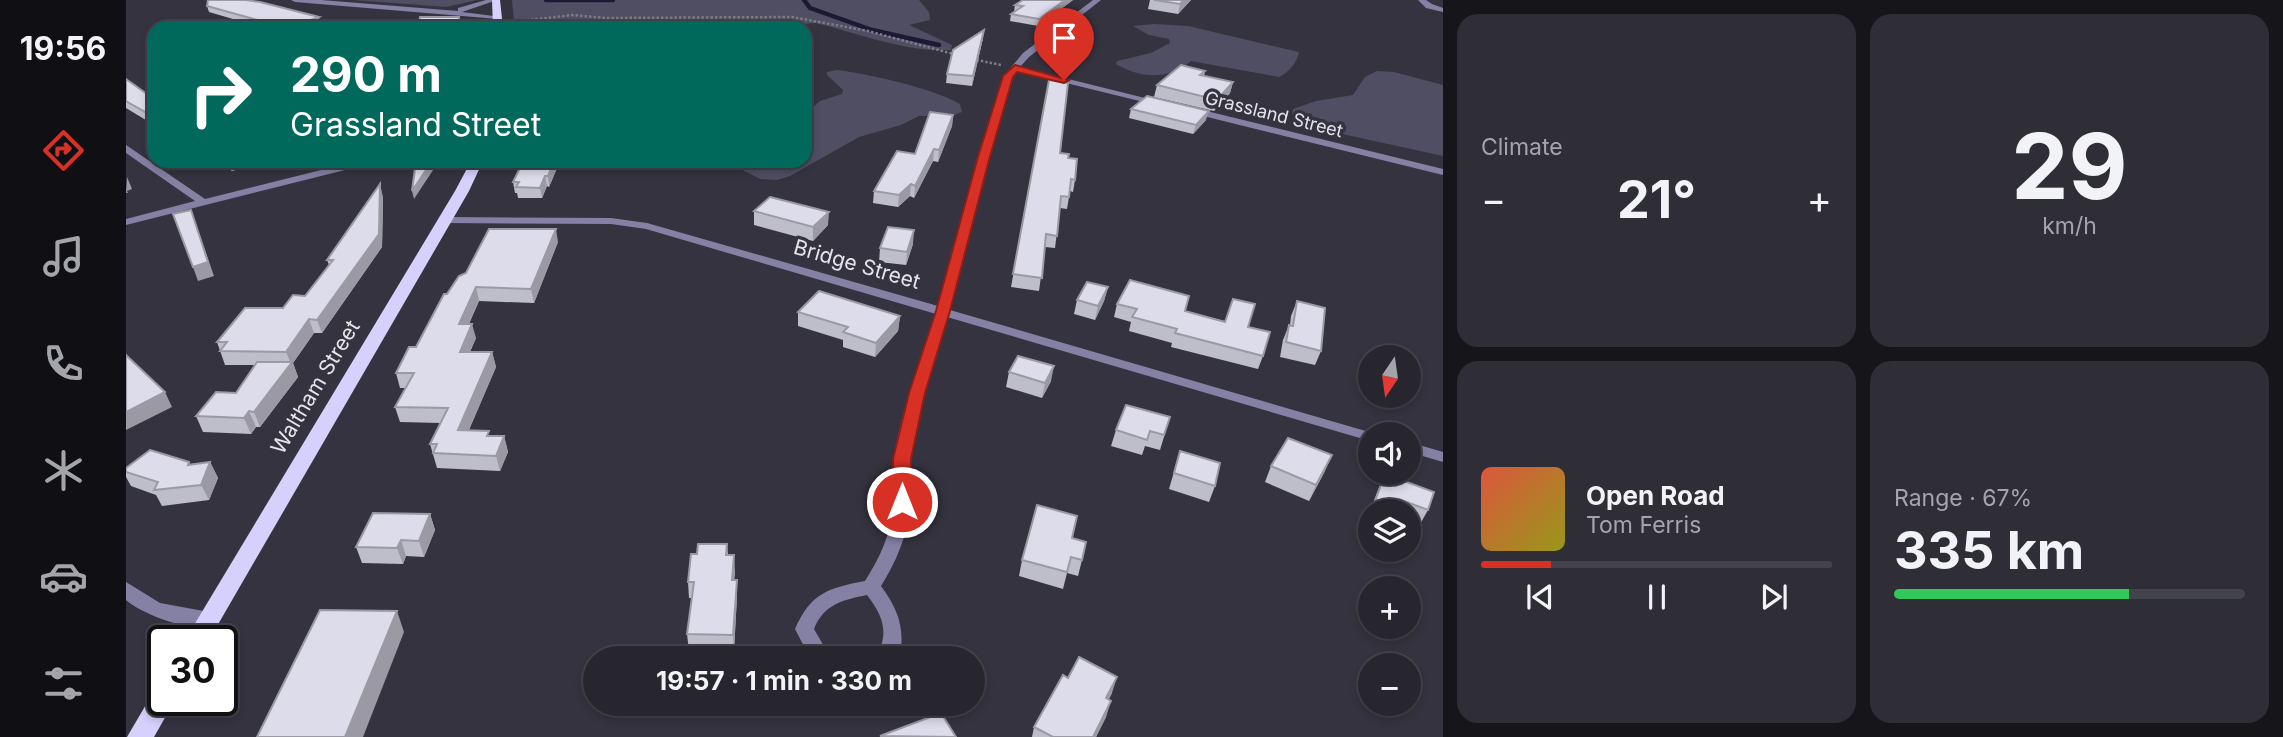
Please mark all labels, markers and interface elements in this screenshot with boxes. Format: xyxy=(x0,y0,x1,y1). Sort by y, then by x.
pin xyxy=(1034,8,1094,80)
icon: arrive xyxy=(1045,19,1083,57)
text: 19:56 xyxy=(20,29,106,68)
text: 290 m xyxy=(290,45,442,104)
icon: right xyxy=(175,49,266,140)
street label: Grassland Street xyxy=(1203,87,1345,141)
text: Grassland Street xyxy=(290,105,541,144)
text: 29 xyxy=(2011,111,2128,221)
icon: directions xyxy=(39,126,88,175)
text: Climate xyxy=(1481,133,1563,161)
text: 21° xyxy=(1617,168,1696,231)
text: − xyxy=(1481,176,1506,222)
text: + xyxy=(1807,176,1832,222)
text: km/h xyxy=(2042,212,2097,240)
icon: music xyxy=(39,232,88,281)
street label: Bridge Street xyxy=(791,234,923,294)
street label: Waltham Street xyxy=(265,316,365,458)
icon: phone xyxy=(39,339,88,388)
north arrow xyxy=(1358,345,1421,408)
map controls xyxy=(1358,345,1421,716)
button: sound xyxy=(1358,422,1421,485)
icon: climate xyxy=(39,446,88,495)
position arrow xyxy=(865,465,939,539)
text: Open Road xyxy=(1586,480,1725,511)
text: Range · 67% xyxy=(1894,484,2032,512)
button: layers xyxy=(1358,499,1421,562)
text: Tom Ferris xyxy=(1586,511,1701,539)
text: 335 km xyxy=(1894,519,2084,582)
icon: car xyxy=(39,552,88,601)
button: + xyxy=(1358,576,1421,639)
icon: previous xyxy=(1521,578,1559,616)
icon: pause xyxy=(1638,578,1676,616)
icon: next xyxy=(1755,578,1793,616)
speed limit sign: 30 xyxy=(147,625,238,716)
button: − xyxy=(1358,653,1421,716)
icon: filters xyxy=(39,659,88,708)
text: 19:57 · 1 min · 330 m xyxy=(656,665,912,696)

